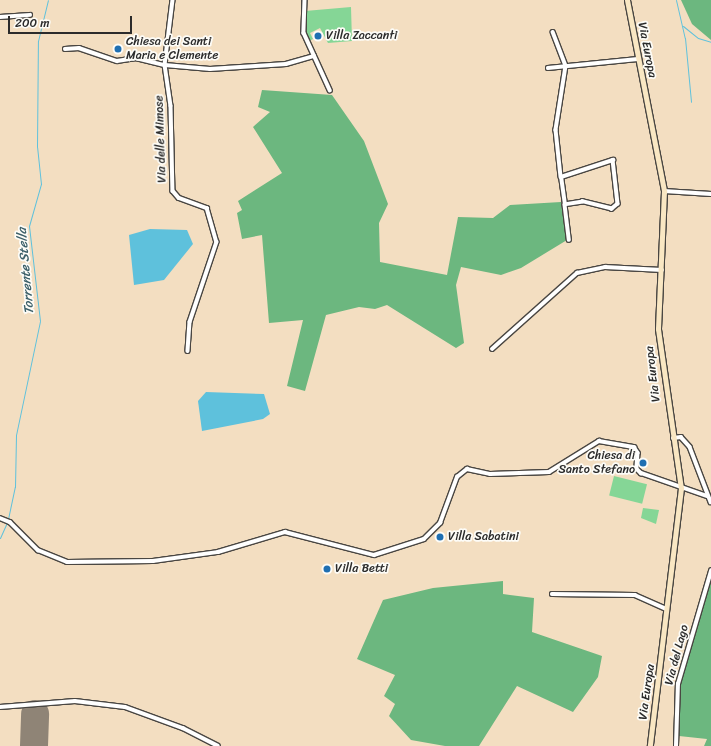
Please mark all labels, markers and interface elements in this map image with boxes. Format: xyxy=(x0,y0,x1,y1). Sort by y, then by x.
scale bar xyxy=(10,8,134,34)
text: 200 m xyxy=(15,12,49,34)
street label: Via Europa xyxy=(635,21,659,79)
place label: Villa Zaccanti xyxy=(326,29,398,43)
marker: Villa Zaccanti xyxy=(313,31,323,41)
place label: Chiesa dei Santi Maria e Clemente xyxy=(126,35,218,63)
marker: Chiesa dei Santi Maria e Clemente xyxy=(113,44,123,54)
street label: Via delle Mimose xyxy=(152,95,170,183)
water label: Torrente Stella xyxy=(14,227,38,315)
street label: Via Europa xyxy=(642,345,664,403)
place label: Chiesa di Santo Stefano xyxy=(558,449,635,477)
marker: Chiesa di Santo Stefano xyxy=(638,458,648,468)
place label: Villa Sabatini xyxy=(448,530,519,544)
marker: Villa Sabatini xyxy=(435,532,445,542)
place label: Villa Betti xyxy=(335,562,388,576)
marker: Villa Betti xyxy=(322,564,332,574)
street label: Via del Lago xyxy=(662,623,692,687)
street label: Via Europa xyxy=(636,663,658,721)

